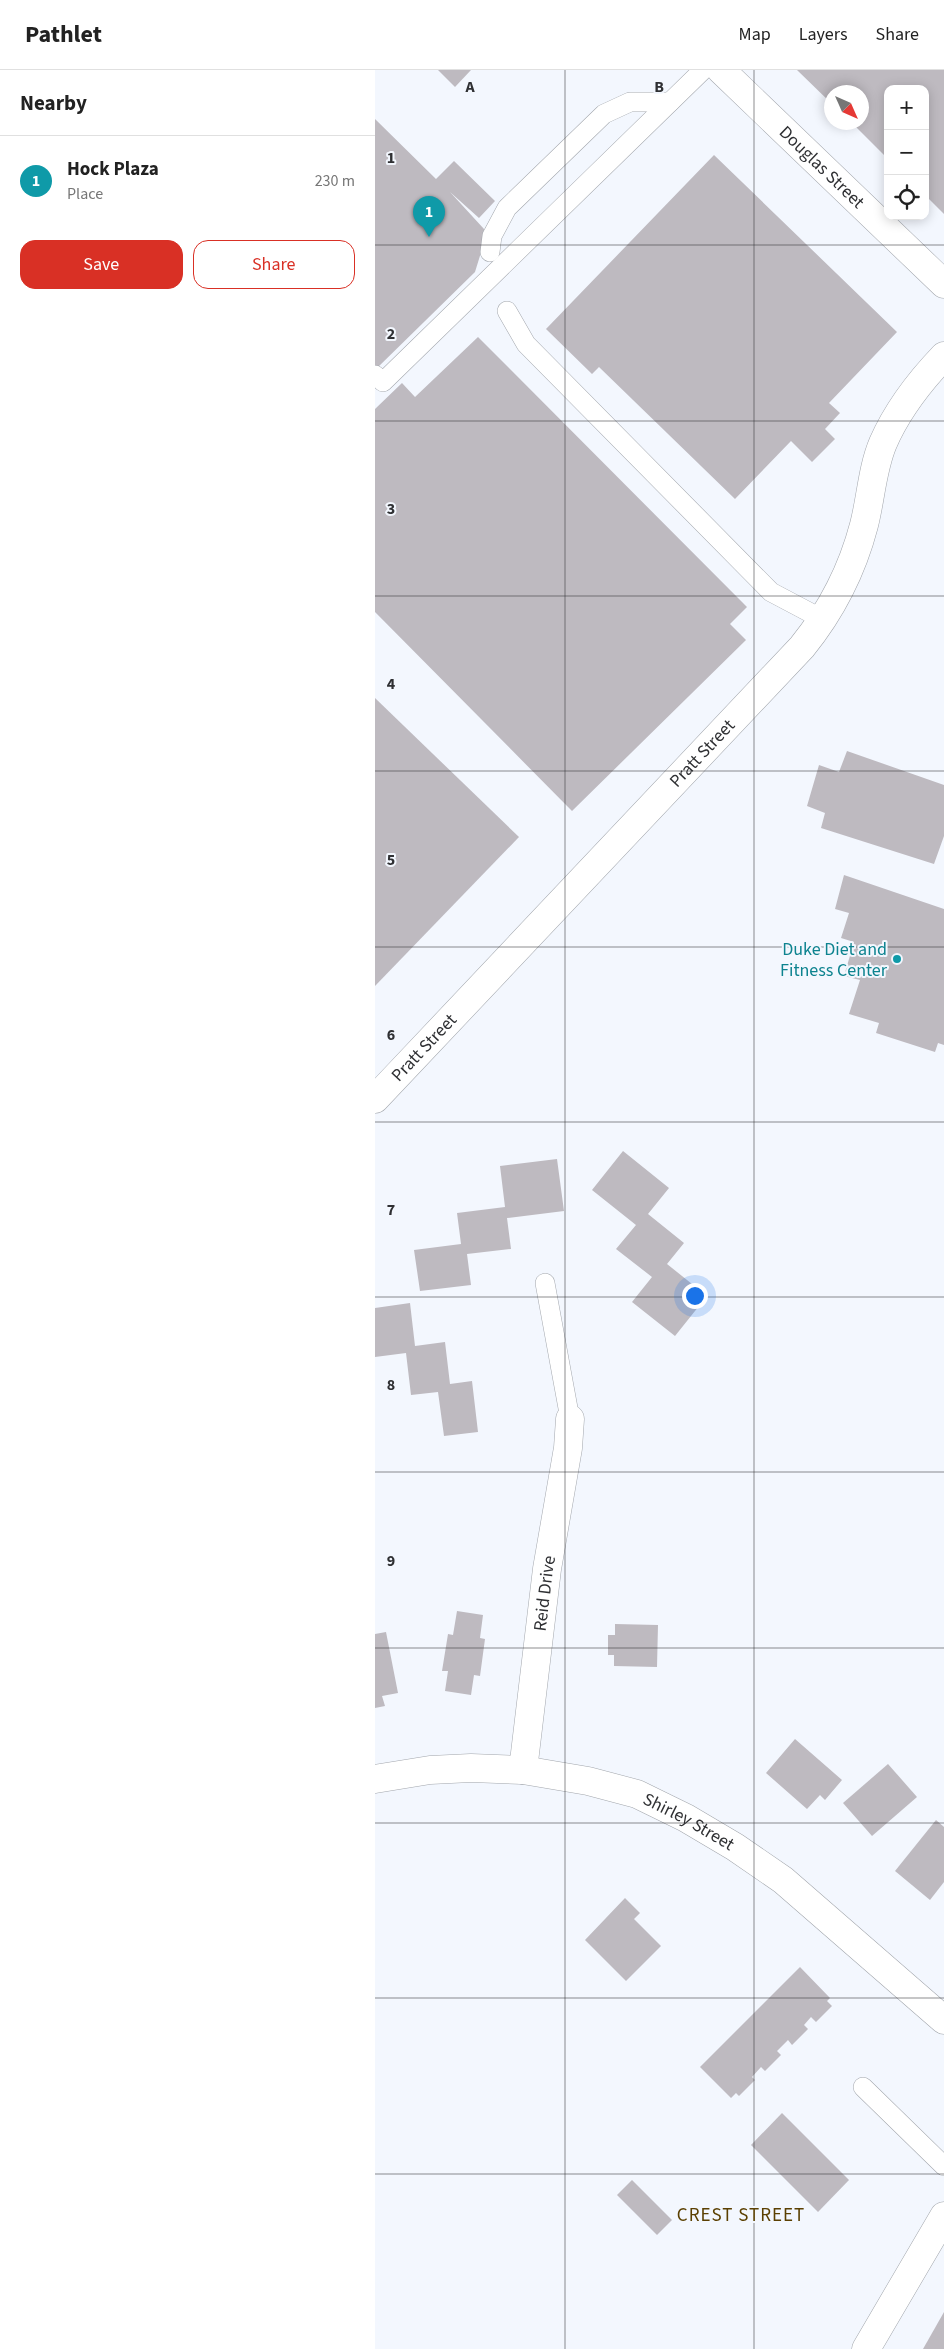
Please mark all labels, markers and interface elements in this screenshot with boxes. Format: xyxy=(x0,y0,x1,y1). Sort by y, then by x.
text: Pathlet xyxy=(25,17,102,52)
text: Map xyxy=(739,22,771,47)
text: Layers xyxy=(799,22,848,47)
text: Share xyxy=(876,22,919,47)
text: A xyxy=(464,76,475,98)
text: B xyxy=(654,76,664,98)
north arrow xyxy=(824,85,869,130)
map controls xyxy=(884,85,929,220)
button: + xyxy=(884,85,929,130)
text: Nearby xyxy=(20,88,87,118)
street label: Douglas Street xyxy=(773,120,870,214)
button: − xyxy=(884,130,929,175)
text: 1 xyxy=(387,147,395,169)
text: Hock Plaza xyxy=(67,156,159,183)
text: 1 xyxy=(32,170,40,192)
text: 230 m xyxy=(315,170,355,192)
button: locate xyxy=(884,175,929,220)
text: Place xyxy=(67,183,103,205)
pin: 1 xyxy=(413,196,445,237)
button: Save xyxy=(20,240,183,289)
button: Share xyxy=(193,240,355,289)
text: 2 xyxy=(387,323,395,345)
text: 3 xyxy=(387,498,395,520)
text: 4 xyxy=(387,673,396,695)
street label: Pratt Street xyxy=(664,714,741,793)
text: 5 xyxy=(387,849,395,871)
place label: Duke Diet and Fitness Center xyxy=(780,937,888,983)
marker: Duke Diet and Fitness Center xyxy=(891,953,903,965)
street label: Pratt Street xyxy=(386,1008,463,1087)
text: 6 xyxy=(387,1024,395,1046)
text: 7 xyxy=(387,1199,395,1221)
your location xyxy=(682,1283,708,1309)
text: 8 xyxy=(387,1374,395,1396)
text: 9 xyxy=(387,1550,395,1572)
street label: Reid Drive xyxy=(528,1553,562,1633)
street label: Shirley Street xyxy=(639,1787,739,1857)
district label: CREST STREET xyxy=(677,2202,805,2229)

